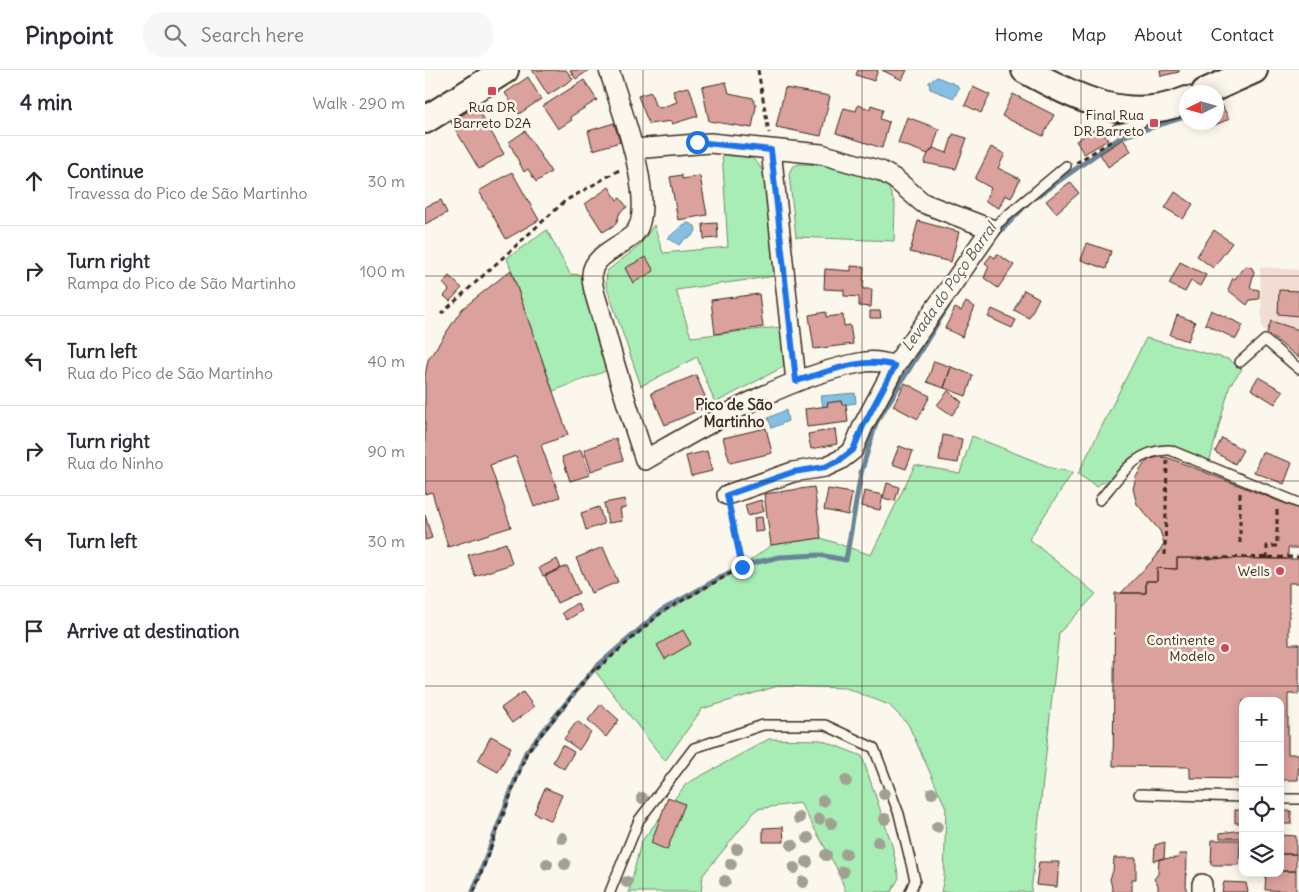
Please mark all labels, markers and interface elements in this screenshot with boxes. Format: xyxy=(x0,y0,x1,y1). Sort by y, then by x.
search box xyxy=(143,12,493,57)
text: Pinpoint xyxy=(25,20,113,50)
icon: search xyxy=(161,21,189,49)
text: Search here xyxy=(201,23,304,47)
text: Home xyxy=(995,23,1043,46)
text: Map xyxy=(1071,23,1106,46)
text: About xyxy=(1134,23,1182,46)
text: Contact xyxy=(1210,23,1274,46)
marker: Rua DR Barreto D2A xyxy=(486,85,498,97)
north arrow xyxy=(1179,85,1224,130)
text: 4 min xyxy=(20,89,72,116)
text: Walk · 290 m xyxy=(313,93,405,113)
place label: Rua DR Barreto D2A xyxy=(453,98,531,132)
place label: Final Rua DR Barreto xyxy=(1074,106,1144,140)
marker: Final Rua DR Barreto xyxy=(1148,117,1160,129)
route start xyxy=(686,131,709,154)
text: Continue xyxy=(67,159,144,183)
icon: ahead xyxy=(20,167,48,195)
text: 30 m xyxy=(368,171,405,191)
text: Travessa do Pico de São Martinho xyxy=(67,183,307,203)
water label: Levada do Poço Barral xyxy=(897,217,1002,355)
text: Turn right xyxy=(67,249,150,273)
icon: right xyxy=(20,257,48,285)
text: 100 m xyxy=(360,261,405,281)
text: Rampa do Pico de São Martinho xyxy=(67,273,296,293)
text: Turn left xyxy=(67,339,137,363)
icon: left xyxy=(20,347,48,375)
text: 40 m xyxy=(367,351,405,371)
text: Rua do Pico de São Martinho xyxy=(67,363,273,383)
district label: Pico de São Martinho xyxy=(695,395,773,431)
text: Turn right xyxy=(67,429,150,453)
icon: right xyxy=(20,437,48,465)
text: 90 m xyxy=(367,441,405,461)
text: Rua do Ninho xyxy=(67,453,164,473)
icon: left xyxy=(20,527,48,555)
text: Turn left xyxy=(67,529,137,553)
text: 30 m xyxy=(368,531,405,551)
route end xyxy=(731,556,754,579)
place label: Wells xyxy=(1238,562,1270,580)
marker: Wells xyxy=(1274,565,1286,577)
icon: arrive xyxy=(20,617,48,645)
text: Arrive at destination xyxy=(67,619,240,643)
place label: Continente Modelo xyxy=(1146,631,1215,665)
marker: Continente Modelo xyxy=(1219,642,1231,654)
map controls xyxy=(1239,697,1284,877)
button: + xyxy=(1239,697,1284,742)
button: − xyxy=(1239,742,1284,787)
button: locate xyxy=(1239,787,1284,832)
button: layers xyxy=(1239,832,1284,877)

